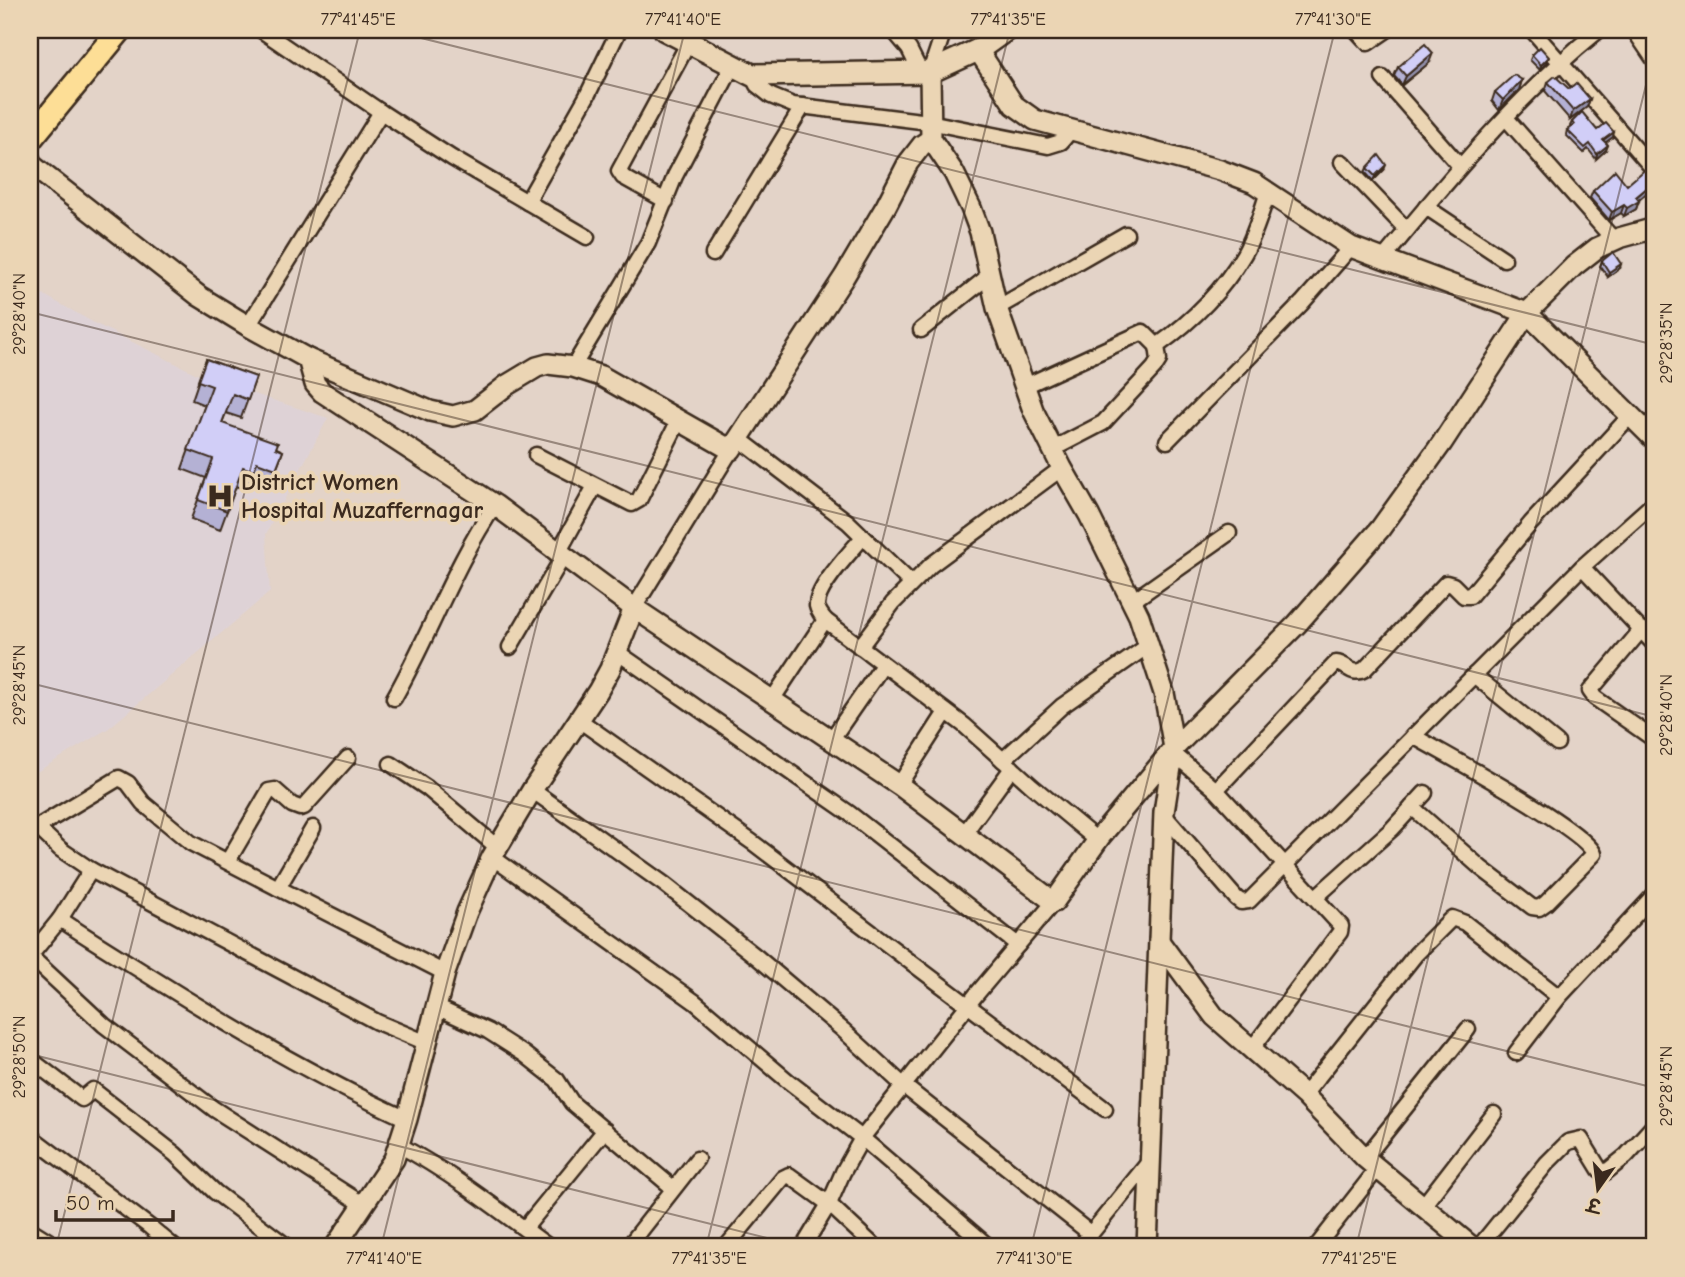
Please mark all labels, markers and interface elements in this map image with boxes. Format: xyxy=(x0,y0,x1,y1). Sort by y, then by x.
text: 77°41'45"E xyxy=(320,9,396,30)
text: 77°41'40"E xyxy=(645,9,721,30)
text: 77°41'35"E xyxy=(970,9,1046,30)
text: 77°41'30"E xyxy=(1295,9,1372,30)
text: 29°28'40"N xyxy=(9,273,30,355)
text: 29°28'35"N xyxy=(1656,302,1677,384)
place label: District Women Hospital Muzaffernagar xyxy=(241,468,484,524)
hospital icon: District Women Hospital Muzaffernagar xyxy=(205,481,235,511)
text: 29°28'45"N xyxy=(9,645,30,725)
text: 29°28'40"N xyxy=(1656,674,1677,756)
text: 29°28'50"N xyxy=(9,1015,30,1099)
text: 29°28'45"N xyxy=(1656,1046,1677,1126)
north arrow xyxy=(1562,1154,1632,1224)
scale bar xyxy=(56,1179,173,1223)
text: 50 m xyxy=(66,1191,115,1215)
text: उ xyxy=(1583,1192,1605,1217)
text: 77°41'40"E xyxy=(346,1248,422,1269)
text: 77°41'35"E xyxy=(671,1248,747,1269)
text: 77°41'30"E xyxy=(996,1248,1073,1269)
text: 77°41'25"E xyxy=(1321,1248,1397,1269)

